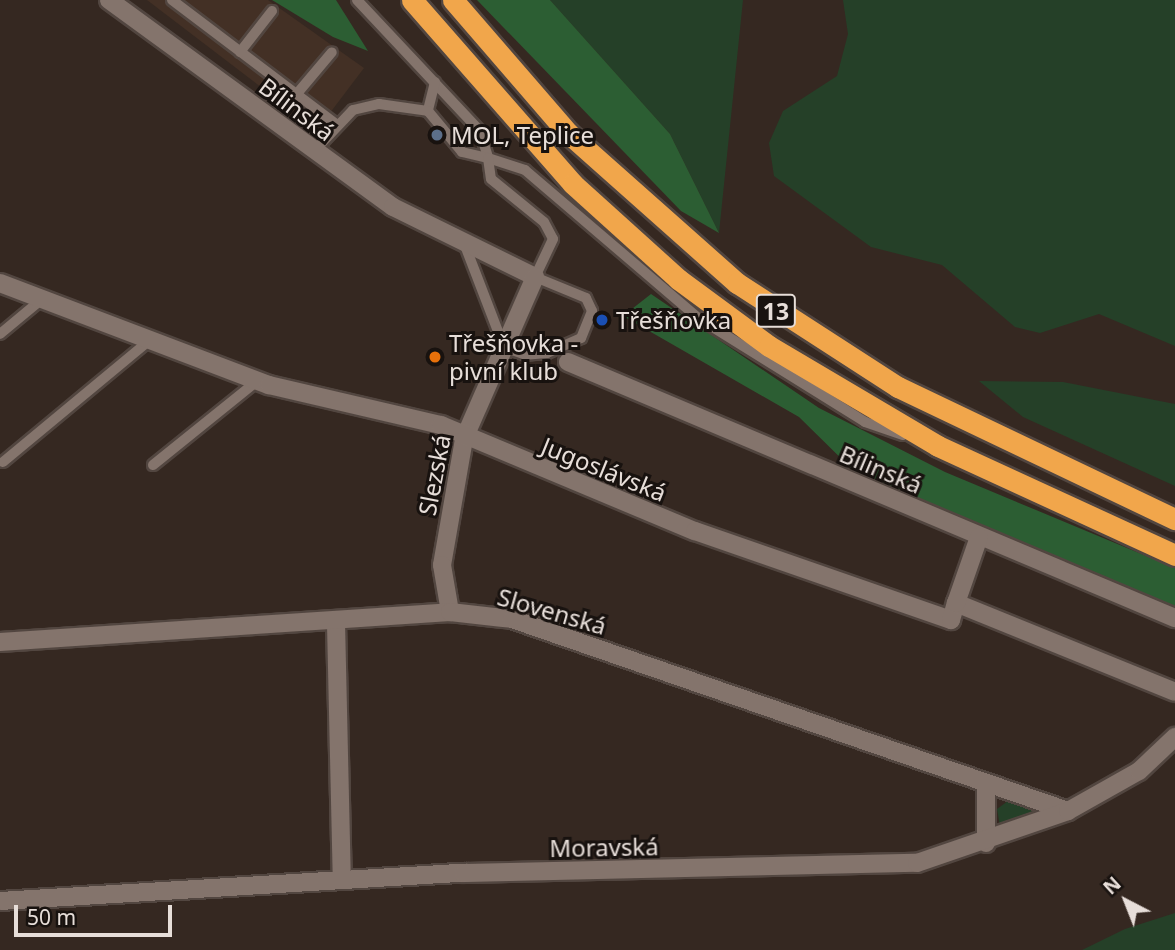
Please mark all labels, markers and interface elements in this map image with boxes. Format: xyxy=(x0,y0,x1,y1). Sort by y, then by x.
street label: Bílinská xyxy=(254,71,340,147)
place label: MOL, Teplice xyxy=(451,121,594,149)
marker: MOL, Teplice xyxy=(429,127,445,143)
road number: 13 xyxy=(755,292,797,330)
place label: Třešňovka xyxy=(616,306,731,334)
marker: Třešňovka xyxy=(594,312,610,328)
place label: Třešňovka - pivní klub xyxy=(449,329,578,385)
marker: Třešňovka - pivní klub xyxy=(427,349,443,365)
street label: Jugoslávská xyxy=(538,431,670,507)
street label: Slezská xyxy=(412,432,456,518)
street label: Bílinská xyxy=(835,439,927,499)
street label: Slovenská xyxy=(494,582,610,640)
street label: Moravská xyxy=(549,832,659,862)
north arrow xyxy=(1091,866,1161,936)
text: N xyxy=(1098,871,1126,900)
scale bar xyxy=(18,890,175,934)
text: 50 m xyxy=(27,903,76,931)

